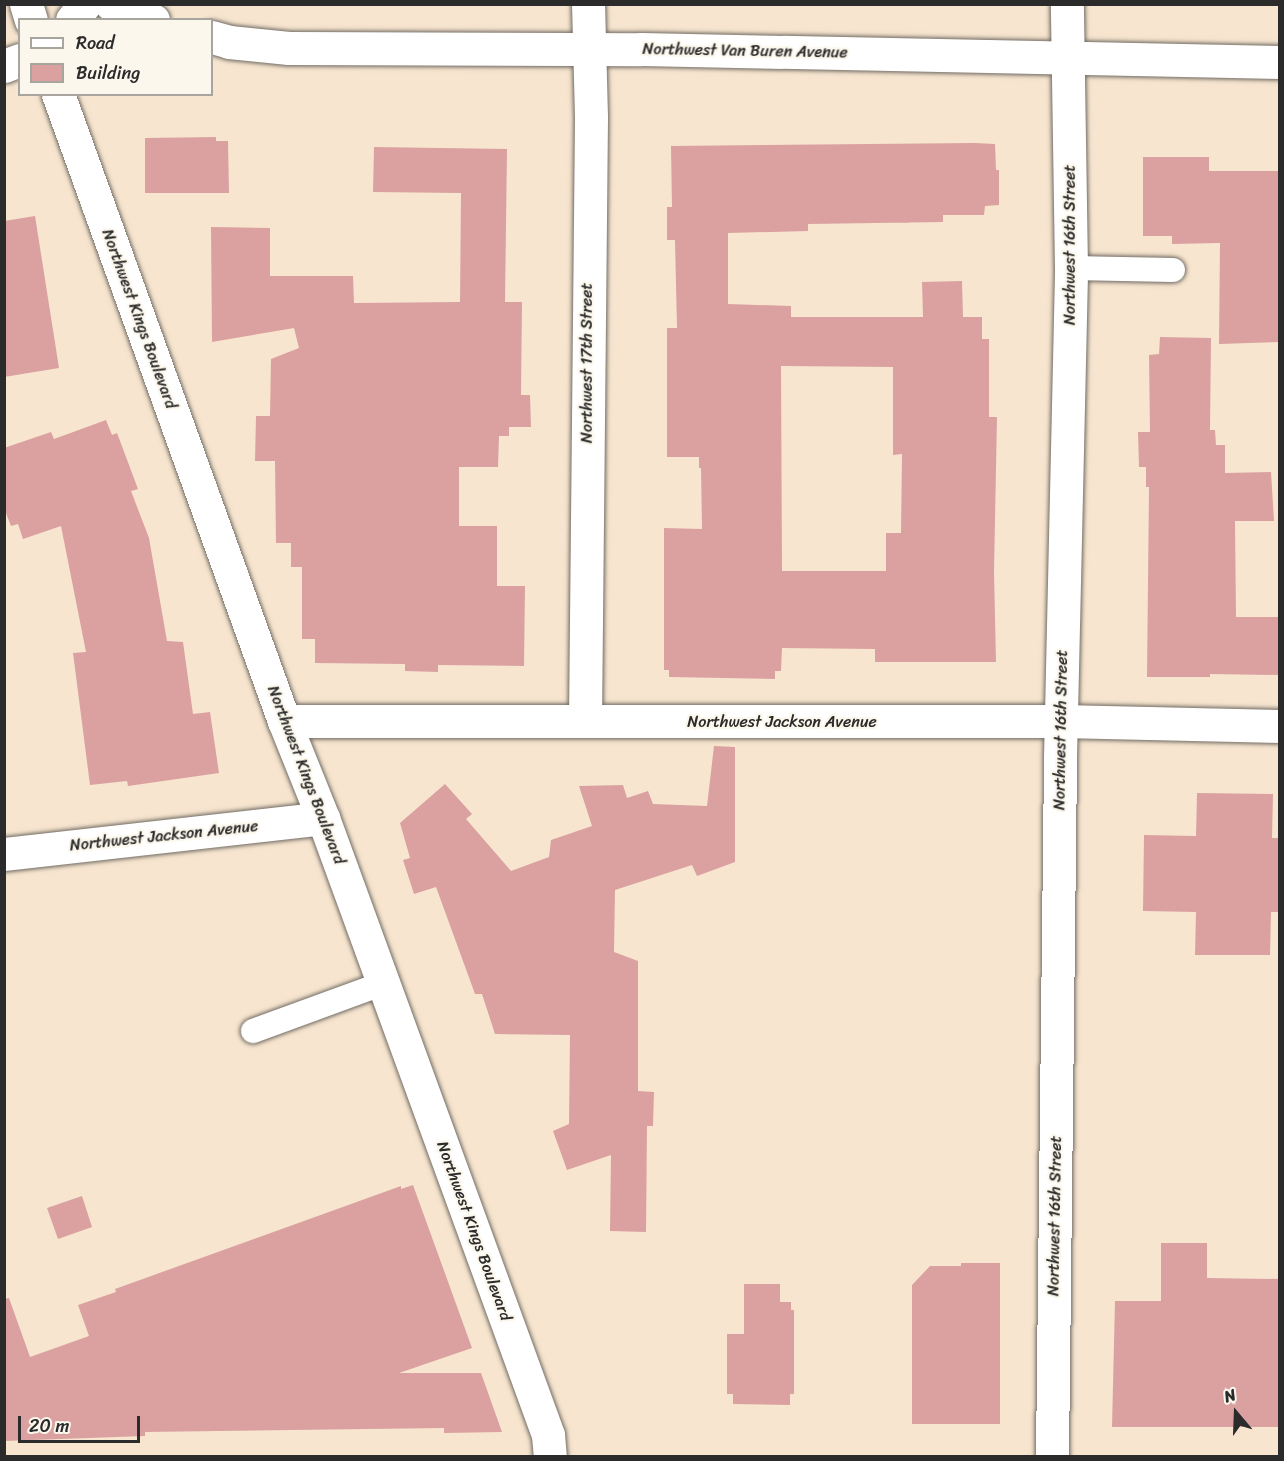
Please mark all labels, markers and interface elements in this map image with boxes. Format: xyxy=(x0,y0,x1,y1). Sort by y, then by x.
legend xyxy=(18,18,213,96)
text: Road xyxy=(76,27,115,59)
street label: Northwest Van Buren Avenue xyxy=(642,40,848,62)
text: Building xyxy=(76,57,140,89)
street label: Northwest 16th Street xyxy=(1060,165,1080,325)
street label: Northwest Kings Boulevard xyxy=(98,227,180,411)
street label: Northwest 17th Street xyxy=(577,283,597,443)
street label: Northwest 16th Street xyxy=(1050,650,1072,810)
street label: Northwest Kings Boulevard xyxy=(263,683,349,867)
street label: Northwest Jackson Avenue xyxy=(688,712,876,732)
street label: Northwest Jackson Avenue xyxy=(69,817,259,855)
street label: Northwest 16th Street xyxy=(1044,1136,1066,1296)
street label: Northwest Kings Boulevard xyxy=(433,1139,515,1323)
text: N xyxy=(1220,1380,1240,1411)
north arrow xyxy=(1206,1383,1266,1443)
scale bar xyxy=(21,1404,142,1442)
text: 20 m xyxy=(29,1410,69,1442)

